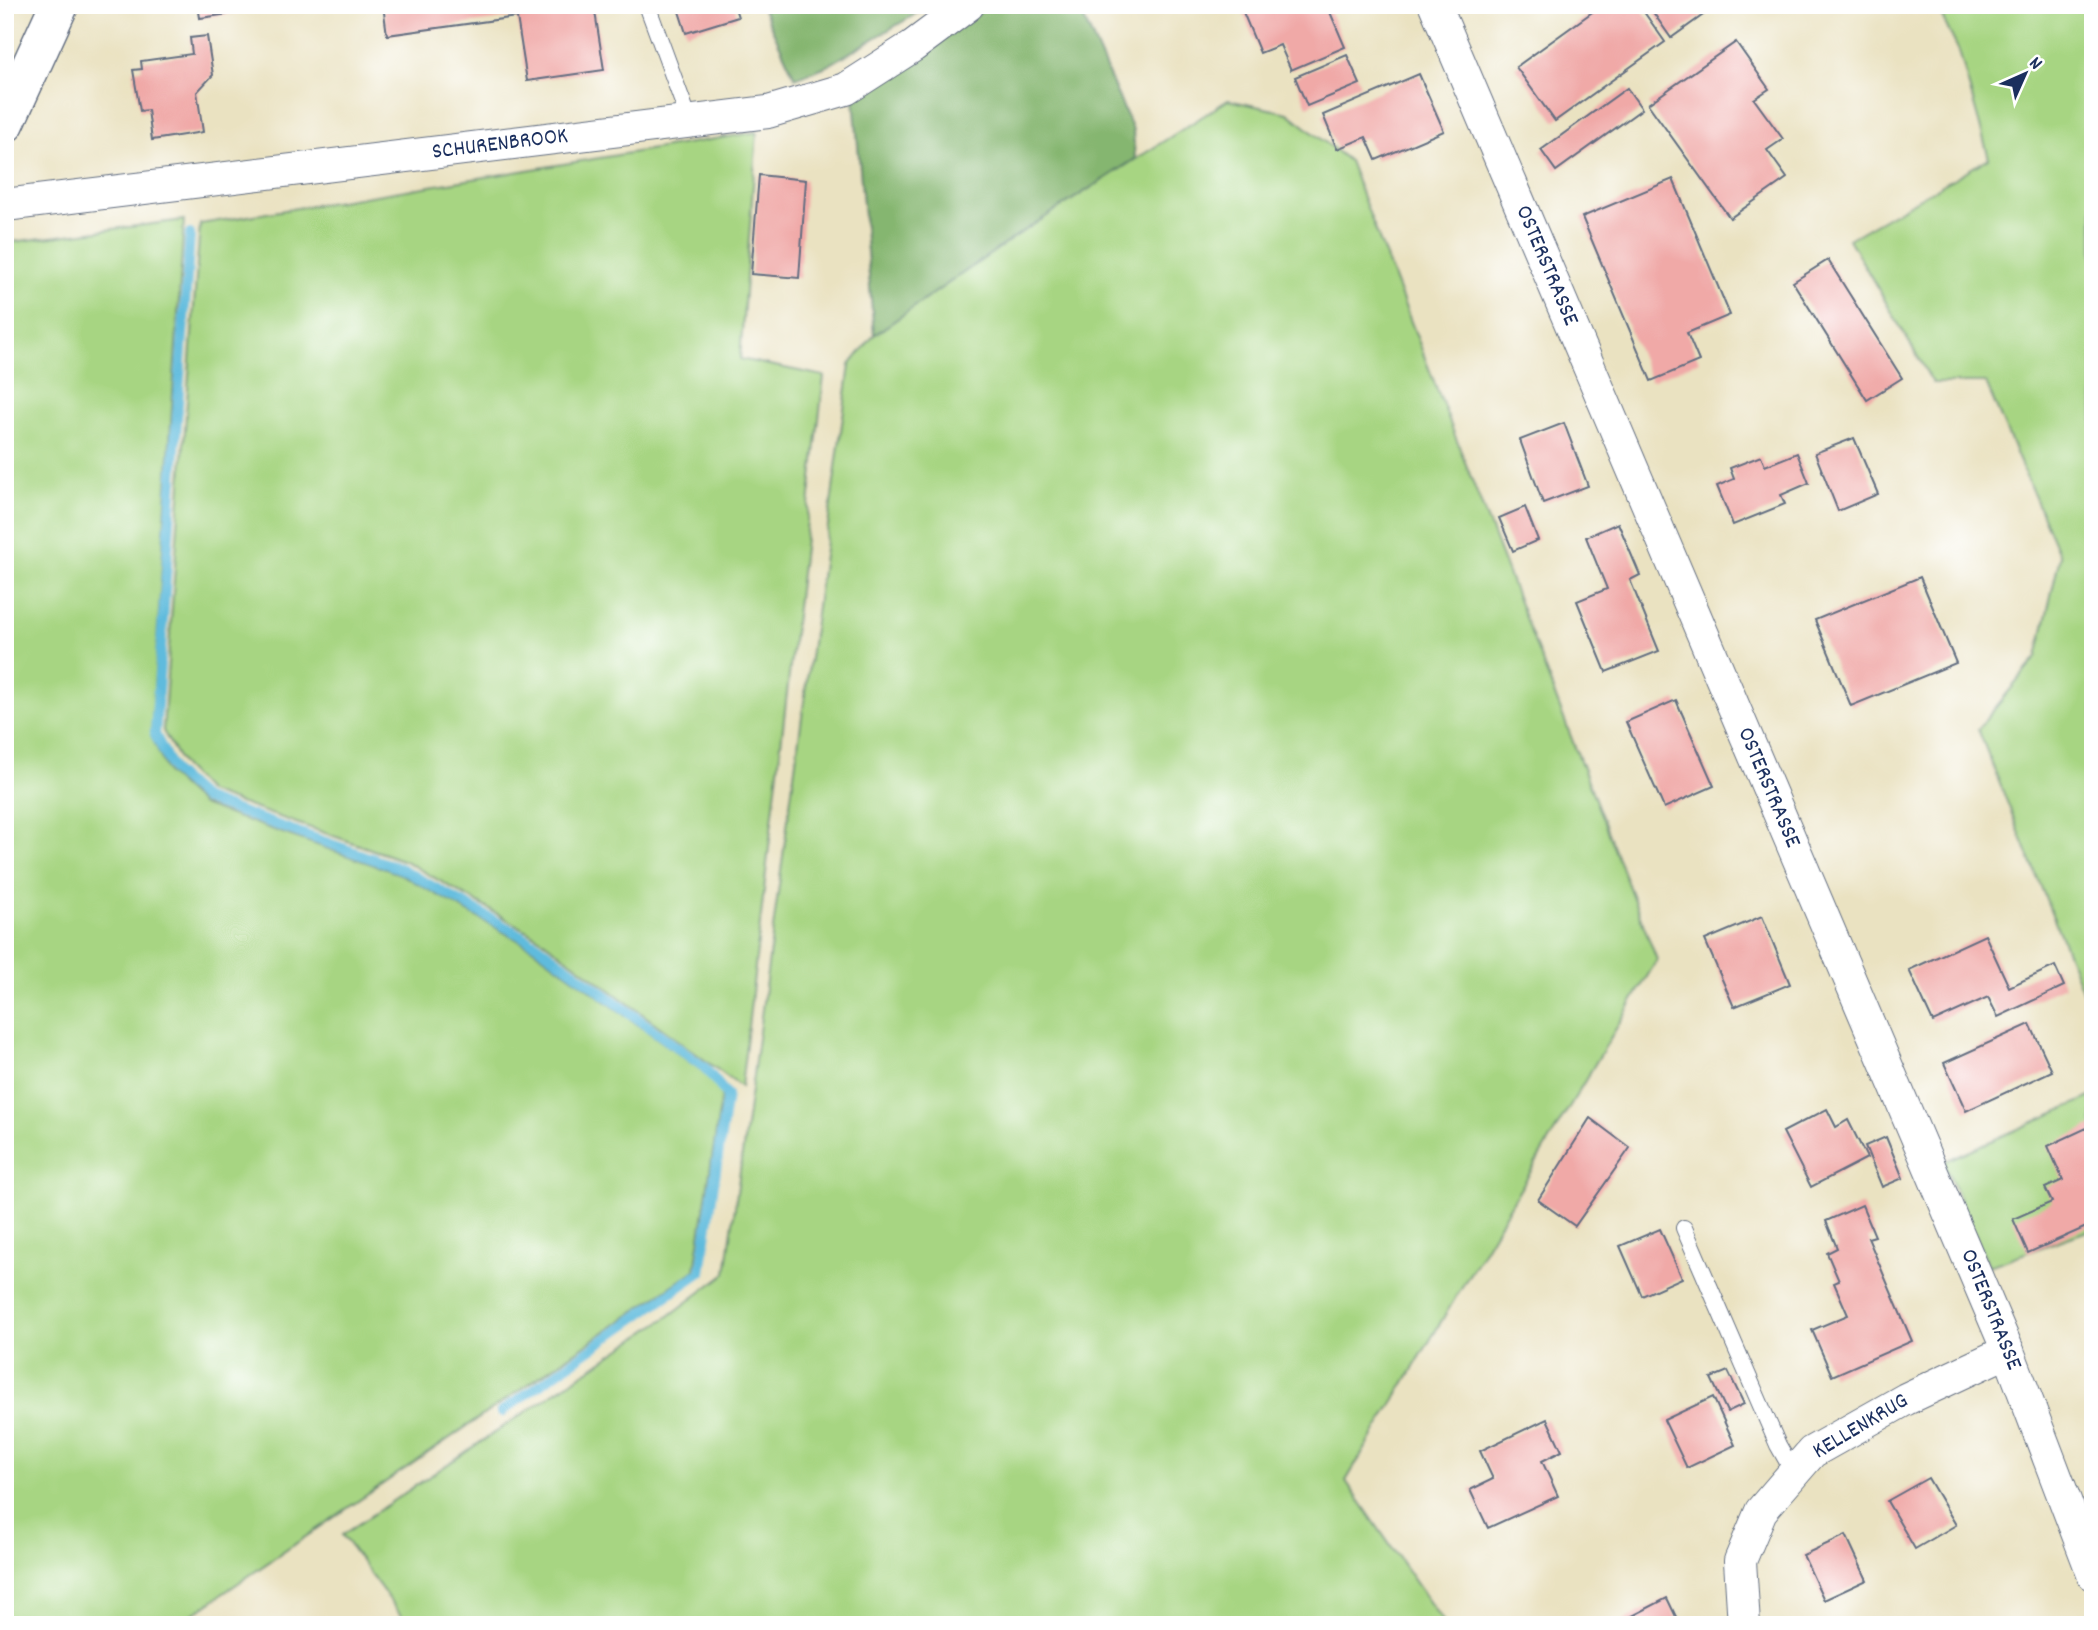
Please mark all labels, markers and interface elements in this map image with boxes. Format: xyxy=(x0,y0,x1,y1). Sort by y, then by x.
north arrow xyxy=(1990,38,2060,108)
text: N xyxy=(2022,52,2047,77)
street label: SCHURENBROOK xyxy=(430,120,570,170)
street label: OSTERSTRASSE xyxy=(1506,201,1586,332)
street label: OSTERSTRASSE xyxy=(1728,723,1808,854)
street label: OSTERSTRASSE xyxy=(1951,1244,2029,1376)
street label: KELLENKRUG xyxy=(1807,1386,1915,1468)

